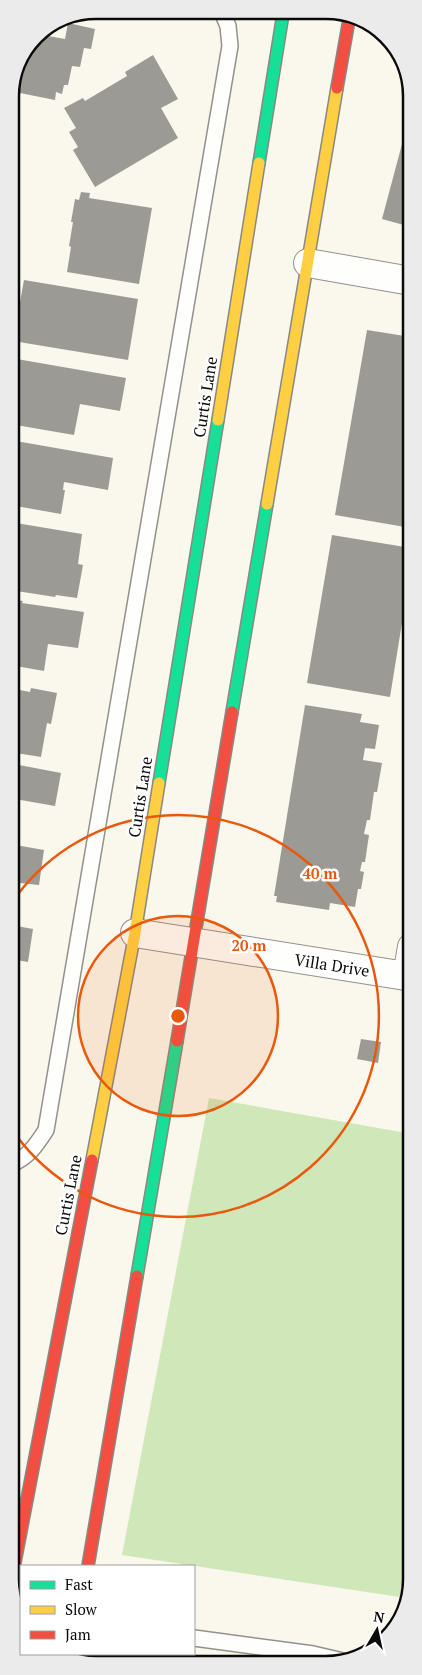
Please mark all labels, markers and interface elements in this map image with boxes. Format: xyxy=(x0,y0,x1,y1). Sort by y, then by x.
street label: Curtis Lane xyxy=(188,355,222,439)
street label: Curtis Lane xyxy=(123,755,157,839)
text: 40 m xyxy=(303,863,338,883)
text: 20 m xyxy=(232,935,267,955)
street label: Villa Drive xyxy=(293,948,371,982)
centre of rings xyxy=(169,1007,187,1025)
street label: Curtis Lane xyxy=(49,1153,87,1237)
legend xyxy=(20,1565,195,1655)
text: Fast xyxy=(65,1574,93,1594)
text: Slow xyxy=(65,1599,98,1619)
north arrow xyxy=(352,1605,402,1655)
text: N xyxy=(372,1606,386,1627)
text: Jam xyxy=(65,1624,91,1644)

